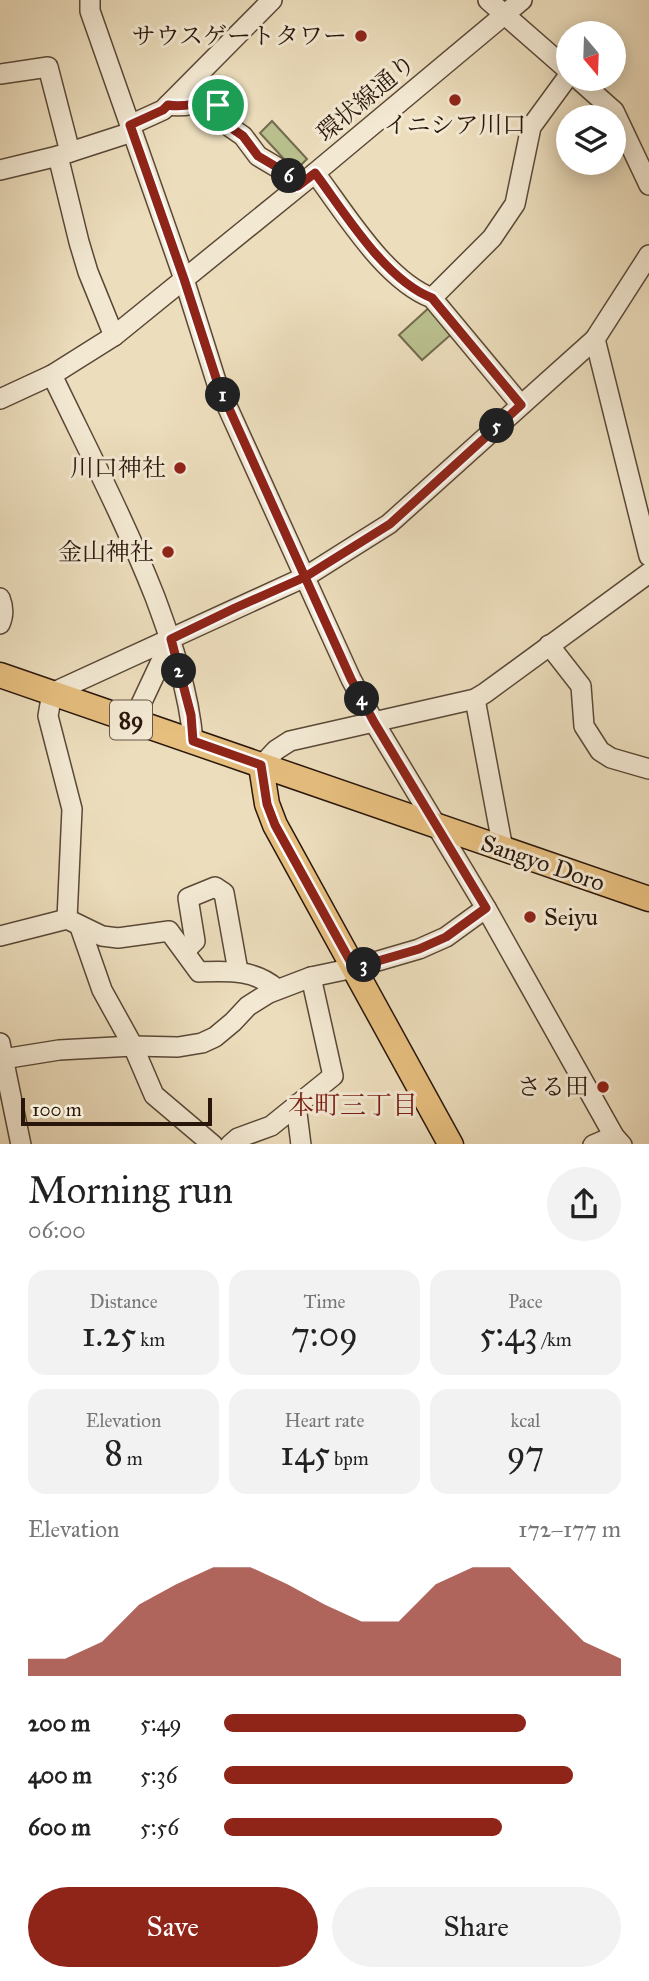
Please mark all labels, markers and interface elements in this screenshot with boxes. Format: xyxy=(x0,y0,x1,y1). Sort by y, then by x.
place label: サウスゲートタワー xyxy=(132,21,347,51)
north arrow xyxy=(556,21,626,91)
map controls xyxy=(556,21,626,175)
marker: サウスゲートタワー xyxy=(353,28,369,44)
street label: 環状線通り xyxy=(310,48,422,148)
pin xyxy=(188,75,248,135)
icon: arrive xyxy=(199,86,237,124)
marker: イニシア川口 xyxy=(447,92,463,108)
button: layers xyxy=(556,105,626,175)
place label: イニシア川口 xyxy=(383,110,527,140)
pin: 6 xyxy=(272,158,306,194)
text: 6 xyxy=(284,164,293,187)
pin: 1 xyxy=(206,378,241,412)
text: 1 xyxy=(219,383,226,406)
pin: 5 xyxy=(480,408,514,444)
text: 5 xyxy=(492,414,501,437)
place label: 川口神社 xyxy=(70,453,166,483)
marker: 川口神社 xyxy=(172,460,188,476)
place label: 金山神社 xyxy=(58,537,154,567)
marker: 金山神社 xyxy=(160,544,176,560)
pin: 2 xyxy=(162,654,196,688)
text: 2 xyxy=(174,659,183,682)
pin: 4 xyxy=(344,682,380,716)
text: 4 xyxy=(356,687,367,710)
road number: 89 xyxy=(110,700,152,740)
street label: Sangyo Doro xyxy=(477,828,609,898)
place label: Seiyu xyxy=(544,902,598,932)
marker: Seiyu xyxy=(522,909,538,925)
pin: 3 xyxy=(346,948,382,982)
text: 3 xyxy=(360,953,367,976)
place label: さる田 xyxy=(517,1072,589,1102)
marker: さる田 xyxy=(595,1079,611,1095)
district label: 本町三丁目 xyxy=(288,1089,418,1121)
scale bar xyxy=(21,1096,212,1127)
text: 100 m xyxy=(32,1098,82,1121)
text: Morning run xyxy=(28,1167,233,1213)
button: share xyxy=(547,1167,621,1241)
text: 06:00 xyxy=(28,1216,86,1244)
text: Distance xyxy=(89,1290,158,1313)
text: Time xyxy=(303,1290,346,1313)
text: Pace xyxy=(508,1290,543,1313)
text: 1.25 xyxy=(82,1313,136,1356)
text: 7:09 xyxy=(291,1313,358,1356)
text: 5:43 xyxy=(479,1313,538,1356)
text: km xyxy=(136,1328,165,1351)
text: /km xyxy=(538,1328,572,1351)
text: Elevation xyxy=(86,1409,161,1432)
text: Heart rate xyxy=(285,1409,364,1432)
text: kcal xyxy=(511,1409,540,1432)
text: 8 xyxy=(104,1432,123,1475)
text: 145 xyxy=(280,1432,330,1475)
text: 97 xyxy=(507,1432,544,1475)
text: m xyxy=(123,1447,143,1470)
text: bpm xyxy=(330,1447,369,1470)
text: Elevation xyxy=(28,1515,119,1543)
text: 172–177 m xyxy=(518,1515,621,1543)
text: 200 m xyxy=(28,1709,90,1737)
text: 5:49 xyxy=(140,1709,182,1737)
text: 400 m xyxy=(28,1761,92,1789)
text: 5:36 xyxy=(140,1761,177,1789)
text: 600 m xyxy=(28,1813,91,1841)
text: 5:56 xyxy=(140,1813,179,1841)
button: Save xyxy=(28,1887,318,1967)
button: Share xyxy=(332,1887,621,1967)

